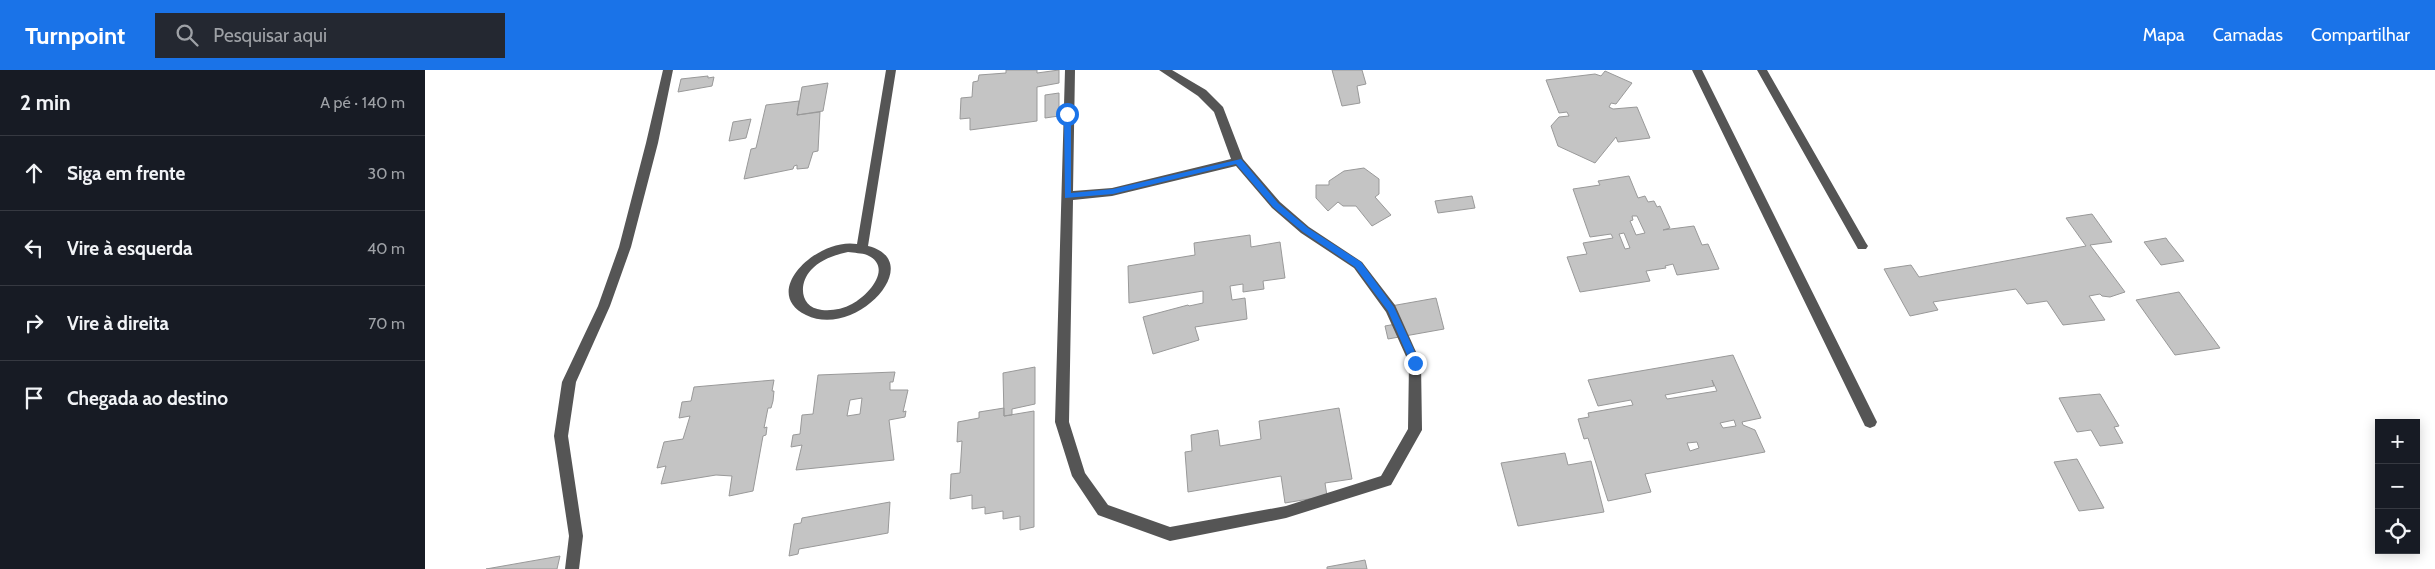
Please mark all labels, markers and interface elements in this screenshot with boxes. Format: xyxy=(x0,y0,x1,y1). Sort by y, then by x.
search box xyxy=(155,13,505,58)
text: Turnpoint xyxy=(25,21,125,50)
icon: search xyxy=(173,21,201,49)
text: Pesquisar aqui xyxy=(213,24,327,47)
text: Mapa xyxy=(2143,24,2185,46)
text: Camadas xyxy=(2213,24,2283,46)
text: Compartilhar xyxy=(2311,24,2410,46)
text: 2 min xyxy=(20,90,71,115)
text: A pé · 140 m xyxy=(320,93,405,112)
route start xyxy=(1056,103,1079,126)
icon: ahead xyxy=(20,159,48,187)
text: Siga em frente xyxy=(67,162,185,185)
text: 30 m xyxy=(368,164,405,183)
icon: left xyxy=(20,234,48,262)
text: Vire à esquerda xyxy=(67,237,193,260)
text: 40 m xyxy=(367,239,405,258)
icon: right xyxy=(20,309,48,337)
text: Vire à direita xyxy=(67,312,169,335)
text: 70 m xyxy=(368,314,405,333)
route end xyxy=(1404,352,1427,375)
icon: arrive xyxy=(20,384,48,412)
text: Chegada ao destino xyxy=(67,387,228,410)
map controls xyxy=(2375,419,2420,554)
button: + xyxy=(2375,419,2420,464)
button: − xyxy=(2375,464,2420,509)
button: locate xyxy=(2375,509,2420,554)

